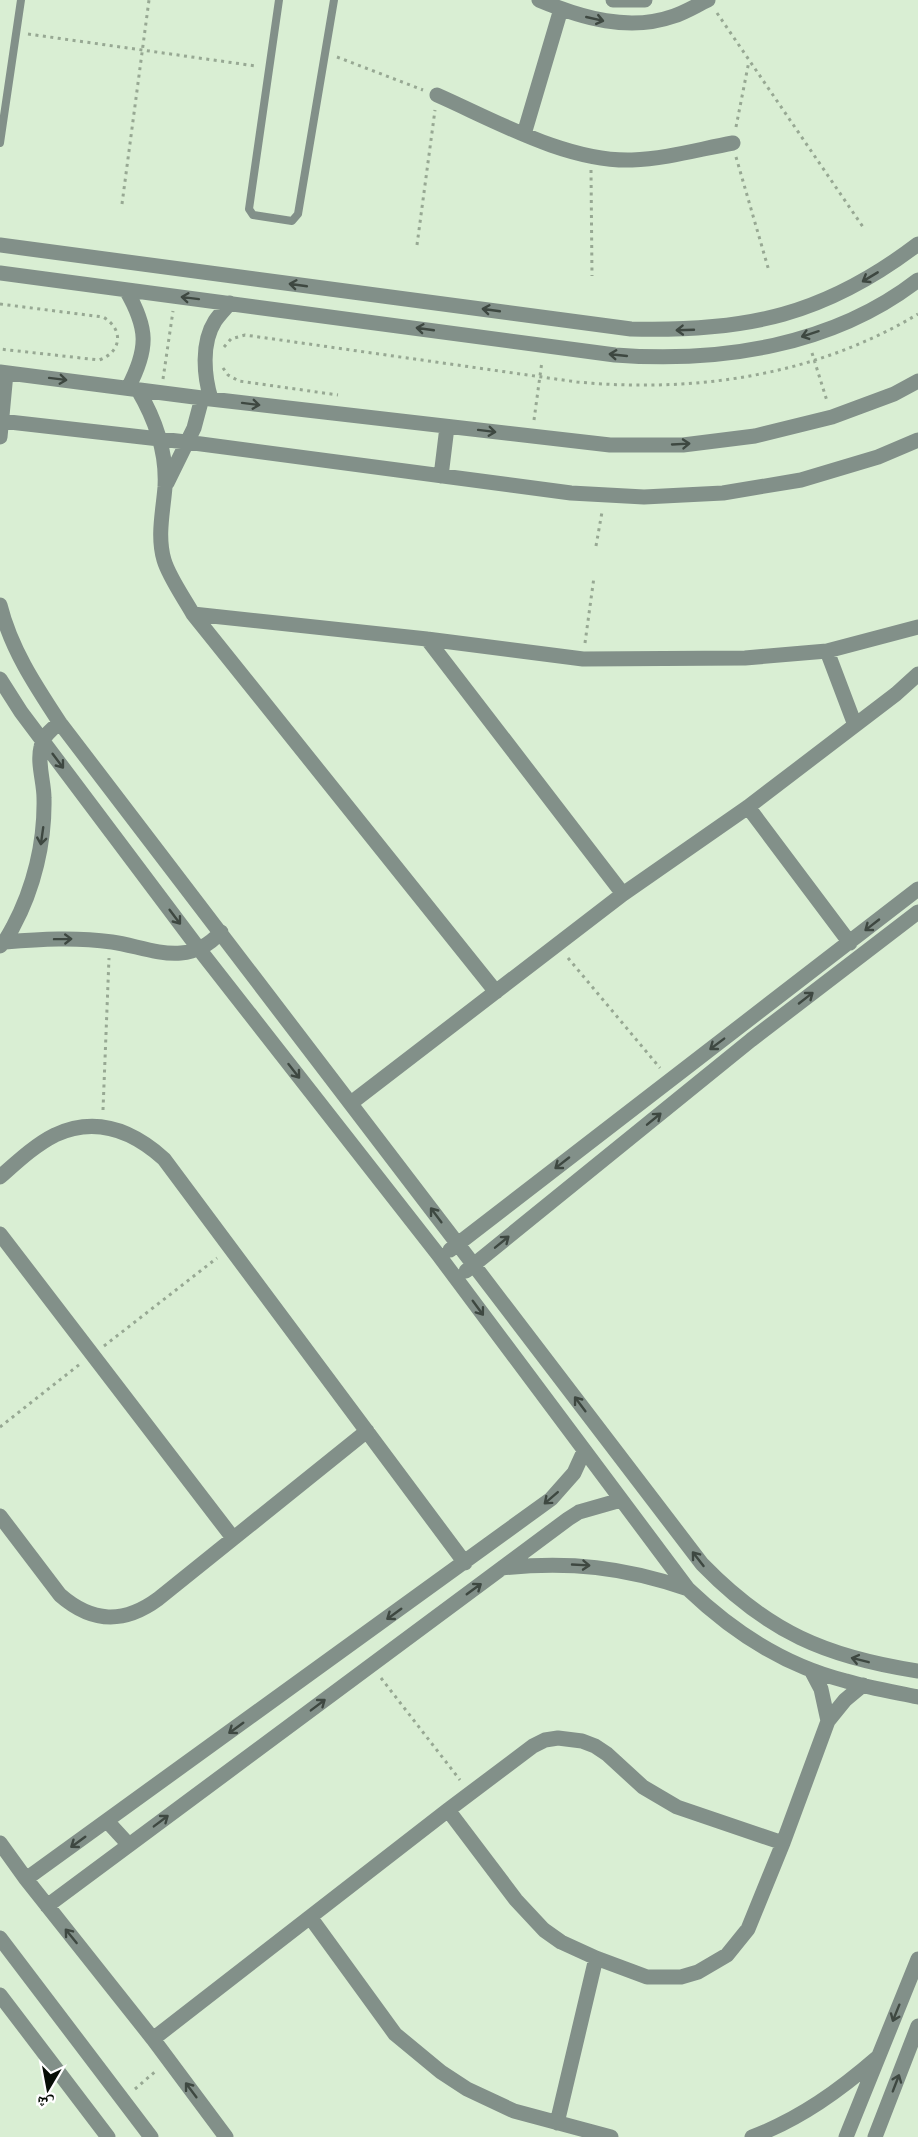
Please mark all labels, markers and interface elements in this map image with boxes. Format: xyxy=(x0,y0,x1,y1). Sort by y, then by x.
one-way arrow xyxy=(584,14,604,25)
one-way arrow xyxy=(862,271,879,283)
one-way arrow xyxy=(288,279,308,290)
one-way arrow xyxy=(180,292,200,303)
one-way arrow xyxy=(481,305,501,316)
one-way arrow xyxy=(415,324,435,335)
one-way arrow xyxy=(675,324,695,335)
one-way arrow xyxy=(801,330,820,341)
one-way arrow xyxy=(609,349,628,360)
one-way arrow xyxy=(48,374,68,385)
one-way arrow xyxy=(241,399,261,410)
one-way arrow xyxy=(476,426,496,437)
one-way arrow xyxy=(671,439,691,450)
one-way arrow xyxy=(52,752,65,768)
one-way arrow xyxy=(36,825,47,845)
one-way arrow xyxy=(169,909,181,925)
one-way arrow xyxy=(864,919,880,932)
one-way arrow xyxy=(53,933,73,944)
one-way arrow xyxy=(798,991,814,1004)
one-way arrow xyxy=(709,1037,725,1050)
one-way arrow xyxy=(288,1063,301,1079)
one-way arrow xyxy=(646,1113,662,1126)
one-way arrow xyxy=(555,1156,571,1169)
one-way arrow xyxy=(430,1207,443,1223)
one-way arrow xyxy=(494,1236,510,1249)
one-way arrow xyxy=(472,1300,485,1316)
one-way arrow xyxy=(573,1396,586,1412)
one-way arrow xyxy=(544,1491,559,1505)
one-way arrow xyxy=(691,1551,704,1567)
one-way arrow xyxy=(571,1560,591,1571)
one-way arrow xyxy=(466,1582,482,1595)
one-way arrow xyxy=(387,1608,403,1620)
one-way arrow xyxy=(851,1654,870,1666)
one-way arrow xyxy=(309,1698,325,1711)
one-way arrow xyxy=(228,1722,244,1734)
one-way arrow xyxy=(153,1815,169,1827)
one-way arrow xyxy=(70,1836,86,1848)
one-way arrow xyxy=(65,1929,78,1945)
one-way arrow xyxy=(890,2004,901,2022)
north arrow xyxy=(18,2059,78,2119)
one-way arrow xyxy=(891,2074,902,2092)
one-way arrow xyxy=(185,2083,197,2099)
text: ش xyxy=(35,2092,55,2114)

